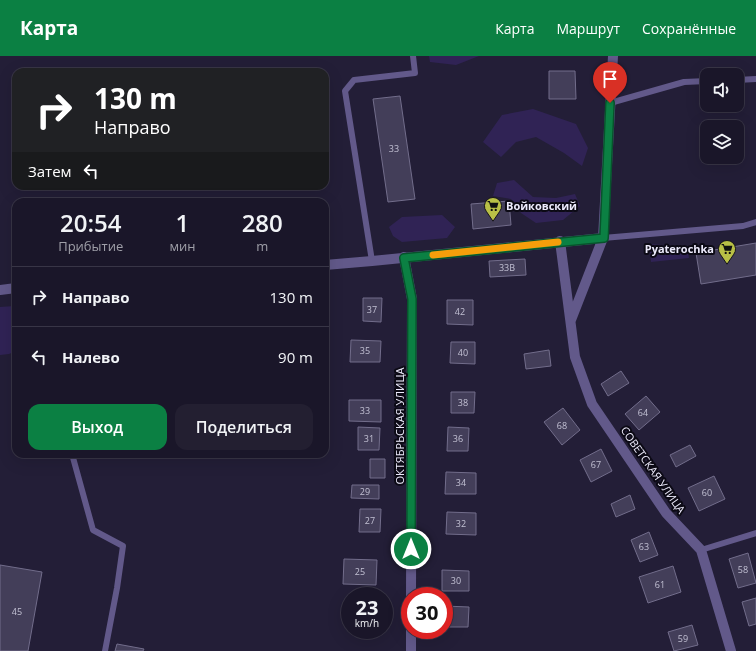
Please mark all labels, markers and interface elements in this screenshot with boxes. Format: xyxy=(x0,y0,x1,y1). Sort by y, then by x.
text: Карта xyxy=(20,15,78,41)
text: Карта xyxy=(495,19,534,38)
text: Маршрут xyxy=(556,19,620,38)
text: Сохранённые xyxy=(642,19,736,38)
pin xyxy=(593,62,627,103)
icon: arrive xyxy=(599,68,621,90)
map controls xyxy=(700,68,744,164)
button: sound xyxy=(700,68,744,112)
text: 130 m xyxy=(94,79,177,117)
icon: right xyxy=(28,84,80,136)
text: Направо xyxy=(94,115,171,139)
button: layers xyxy=(700,120,744,164)
house number: 33 xyxy=(389,142,399,155)
icon: left xyxy=(80,160,102,182)
text: Затем xyxy=(28,161,72,181)
supermarket icon: Войковский xyxy=(483,196,503,221)
place label: Войковский xyxy=(506,198,577,213)
text: 20:54 xyxy=(60,206,121,239)
text: 1 xyxy=(176,206,189,239)
text: 280 xyxy=(242,206,283,239)
text: Прибытие xyxy=(58,237,123,255)
text: мин xyxy=(169,237,195,255)
text: m xyxy=(256,237,268,255)
supermarket icon: Pyaterochka xyxy=(717,239,737,264)
place label: Pyaterochka xyxy=(645,241,714,256)
house number: 33В xyxy=(499,261,515,274)
icon: right xyxy=(28,286,50,308)
text: Направо xyxy=(62,287,130,307)
text: 130 m xyxy=(269,287,313,307)
house number: 37 xyxy=(367,303,377,316)
house number: 42 xyxy=(455,305,465,318)
house number: 35 xyxy=(360,344,370,357)
icon: left xyxy=(28,346,50,368)
house number: 40 xyxy=(458,346,468,359)
text: Налево xyxy=(62,347,120,367)
text: 90 m xyxy=(278,347,313,367)
street label: ОКТЯБРЬСКАЯ УЛИЦА xyxy=(392,367,407,484)
house number: 38 xyxy=(458,396,468,409)
button: Выход xyxy=(28,404,167,450)
button: Поделиться xyxy=(175,404,313,450)
house number: 33 xyxy=(360,404,370,417)
house number: 64 xyxy=(638,406,648,419)
house number: 68 xyxy=(557,419,567,432)
street label: СОВЕТСКАЯ УЛИЦА xyxy=(618,423,689,516)
house number: 31 xyxy=(364,432,374,445)
house number: 36 xyxy=(453,432,463,445)
house number: 67 xyxy=(591,458,601,471)
house number: 34 xyxy=(456,476,466,489)
house number: 29 xyxy=(360,485,370,498)
house number: 60 xyxy=(702,486,712,499)
house number: 27 xyxy=(365,514,375,527)
house number: 32 xyxy=(456,517,466,530)
position arrow xyxy=(390,528,432,570)
house number: 63 xyxy=(639,540,649,553)
house number: 58 xyxy=(738,563,748,576)
house number: 25 xyxy=(355,565,365,578)
house number: 30 xyxy=(451,574,461,587)
house number: 61 xyxy=(655,578,665,591)
speed limit sign: 30 xyxy=(401,587,453,639)
text: 23 xyxy=(356,594,378,621)
house number: 45 xyxy=(12,605,22,618)
text: km/h xyxy=(355,616,379,630)
house number: 59 xyxy=(678,632,688,645)

